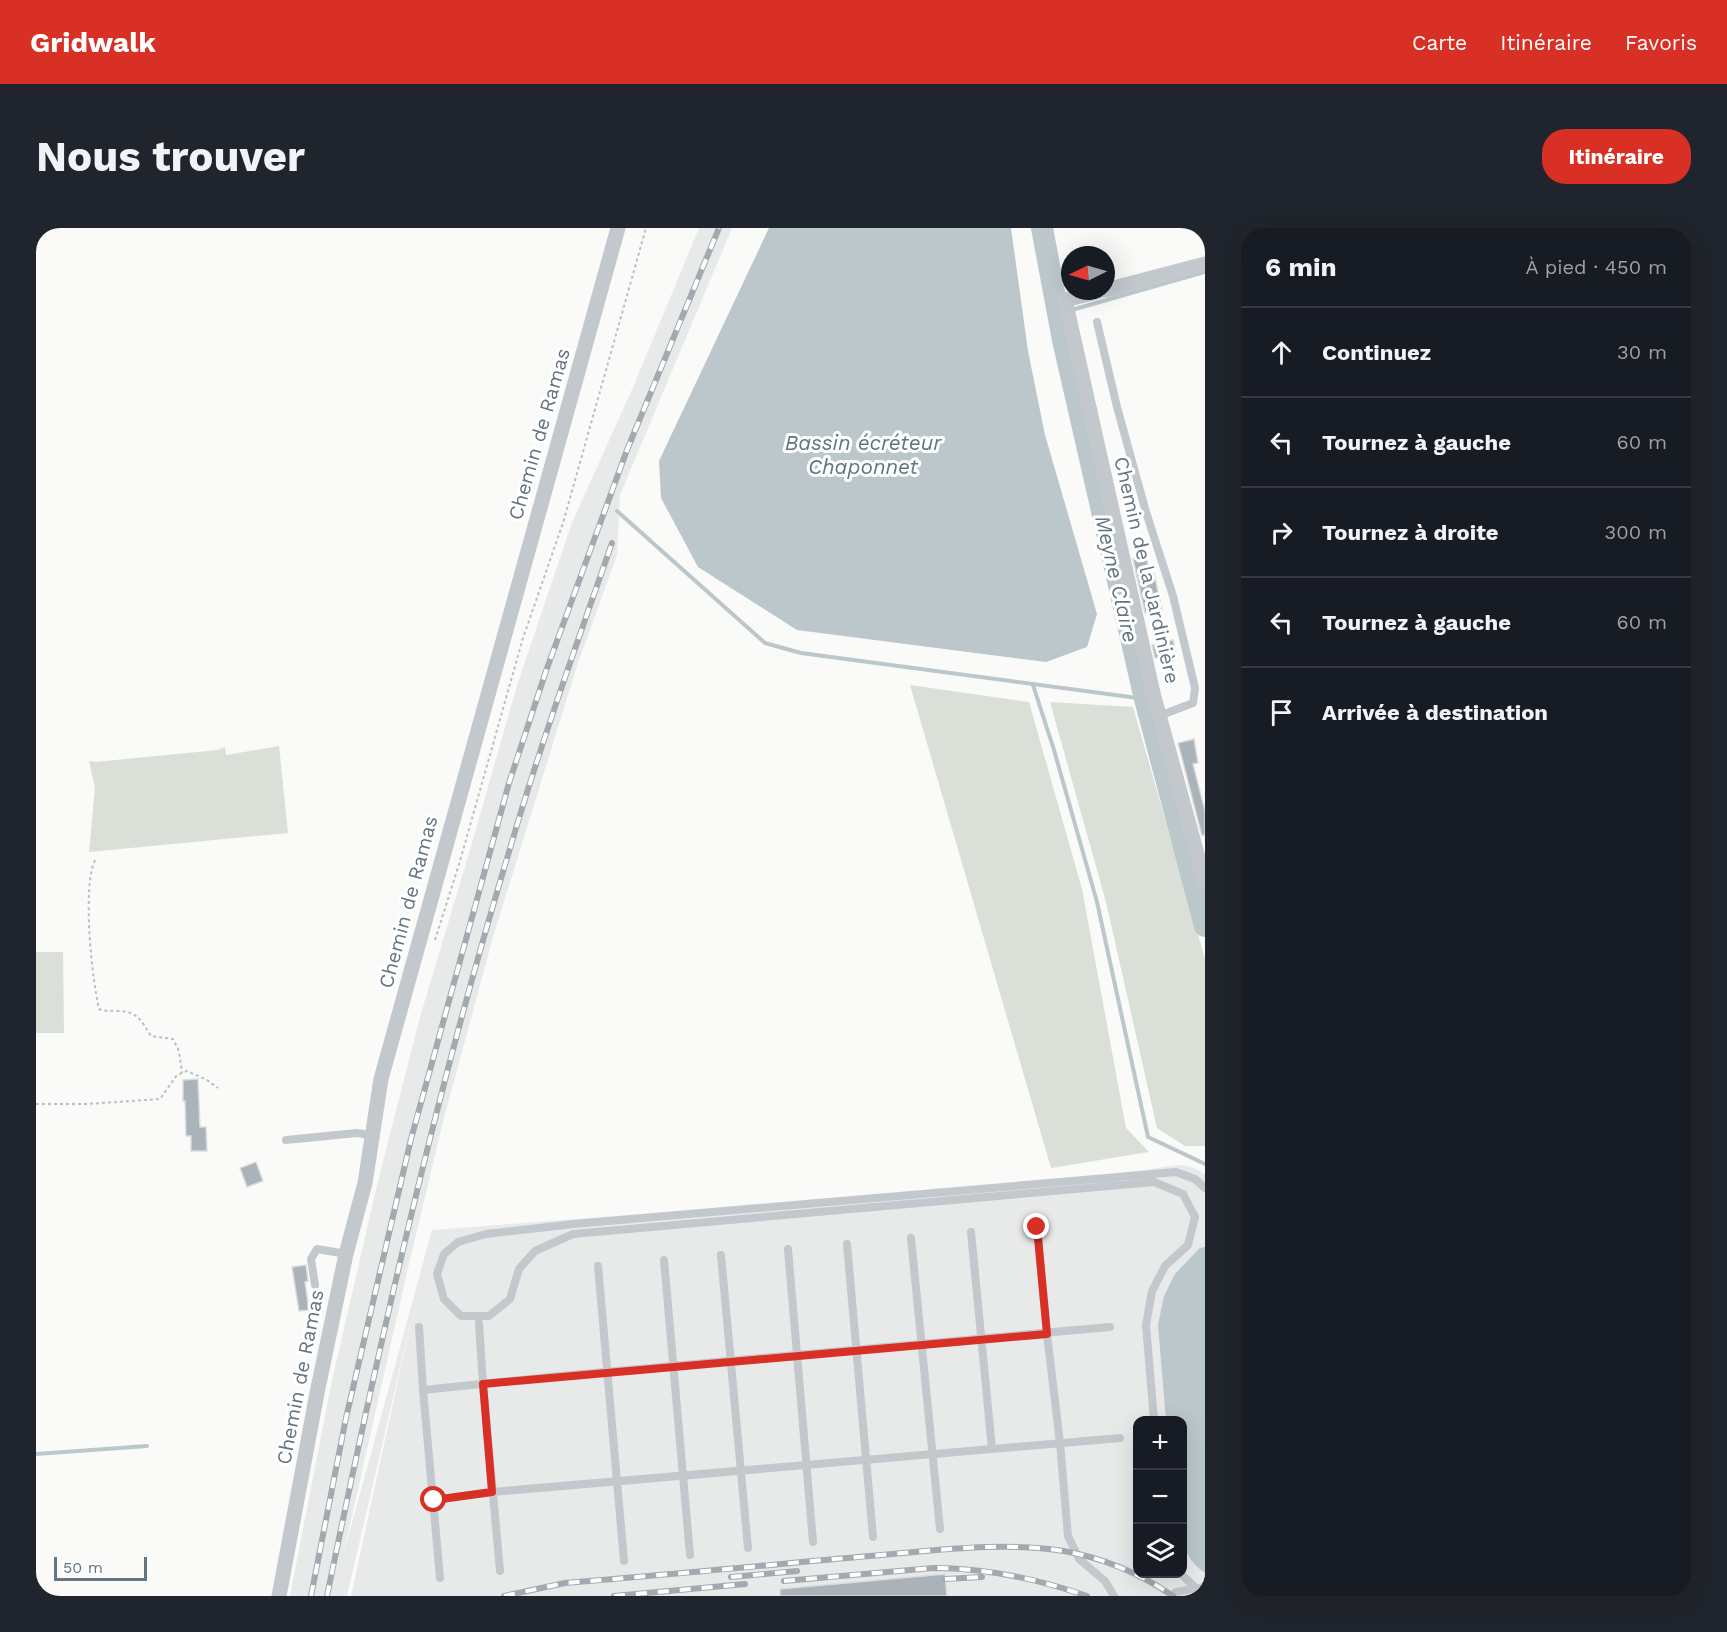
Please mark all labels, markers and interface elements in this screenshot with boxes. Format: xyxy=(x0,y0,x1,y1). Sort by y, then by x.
text: Gridwalk xyxy=(30,26,156,59)
text: Carte xyxy=(1412,30,1467,55)
text: Itinéraire xyxy=(1500,30,1592,55)
text: Favoris xyxy=(1625,30,1697,55)
button: Itinéraire xyxy=(1542,129,1691,184)
text: Nous trouver xyxy=(36,132,305,181)
north arrow xyxy=(1061,246,1115,300)
text: 6 min xyxy=(1265,252,1337,282)
text: À pied · 450 m xyxy=(1526,255,1667,279)
icon: ahead xyxy=(1265,336,1298,369)
text: Continuez xyxy=(1322,340,1431,365)
text: 30 m xyxy=(1617,340,1667,364)
street label: Chemin de Ramas xyxy=(503,345,575,523)
icon: left xyxy=(1265,426,1298,459)
water label: Bassin écréteur Chaponnet xyxy=(785,430,942,479)
text: Tournez à gauche xyxy=(1322,430,1511,455)
text: 60 m xyxy=(1617,430,1667,454)
street label: Chemin de la Jardinière xyxy=(1109,454,1185,686)
water label: Meyne Claire xyxy=(1090,513,1144,645)
icon: right xyxy=(1265,516,1298,549)
text: Tournez à droite xyxy=(1322,520,1499,545)
text: 300 m xyxy=(1605,520,1667,544)
icon: left xyxy=(1265,606,1298,639)
text: Tournez à gauche xyxy=(1322,610,1511,635)
text: 60 m xyxy=(1617,610,1667,634)
icon: arrive xyxy=(1265,696,1298,729)
text: Arrivée à destination xyxy=(1322,700,1548,725)
street label: Chemin de Ramas xyxy=(373,813,443,991)
route end xyxy=(1023,1213,1049,1239)
street label: Chemin de Ramas xyxy=(271,1288,329,1466)
map controls xyxy=(1133,1416,1187,1578)
button: + xyxy=(1133,1416,1187,1470)
button: − xyxy=(1133,1470,1187,1524)
route start xyxy=(420,1486,446,1512)
button: layers xyxy=(1133,1524,1187,1578)
scale bar xyxy=(54,1554,147,1582)
text: 50 m xyxy=(63,1558,103,1577)

